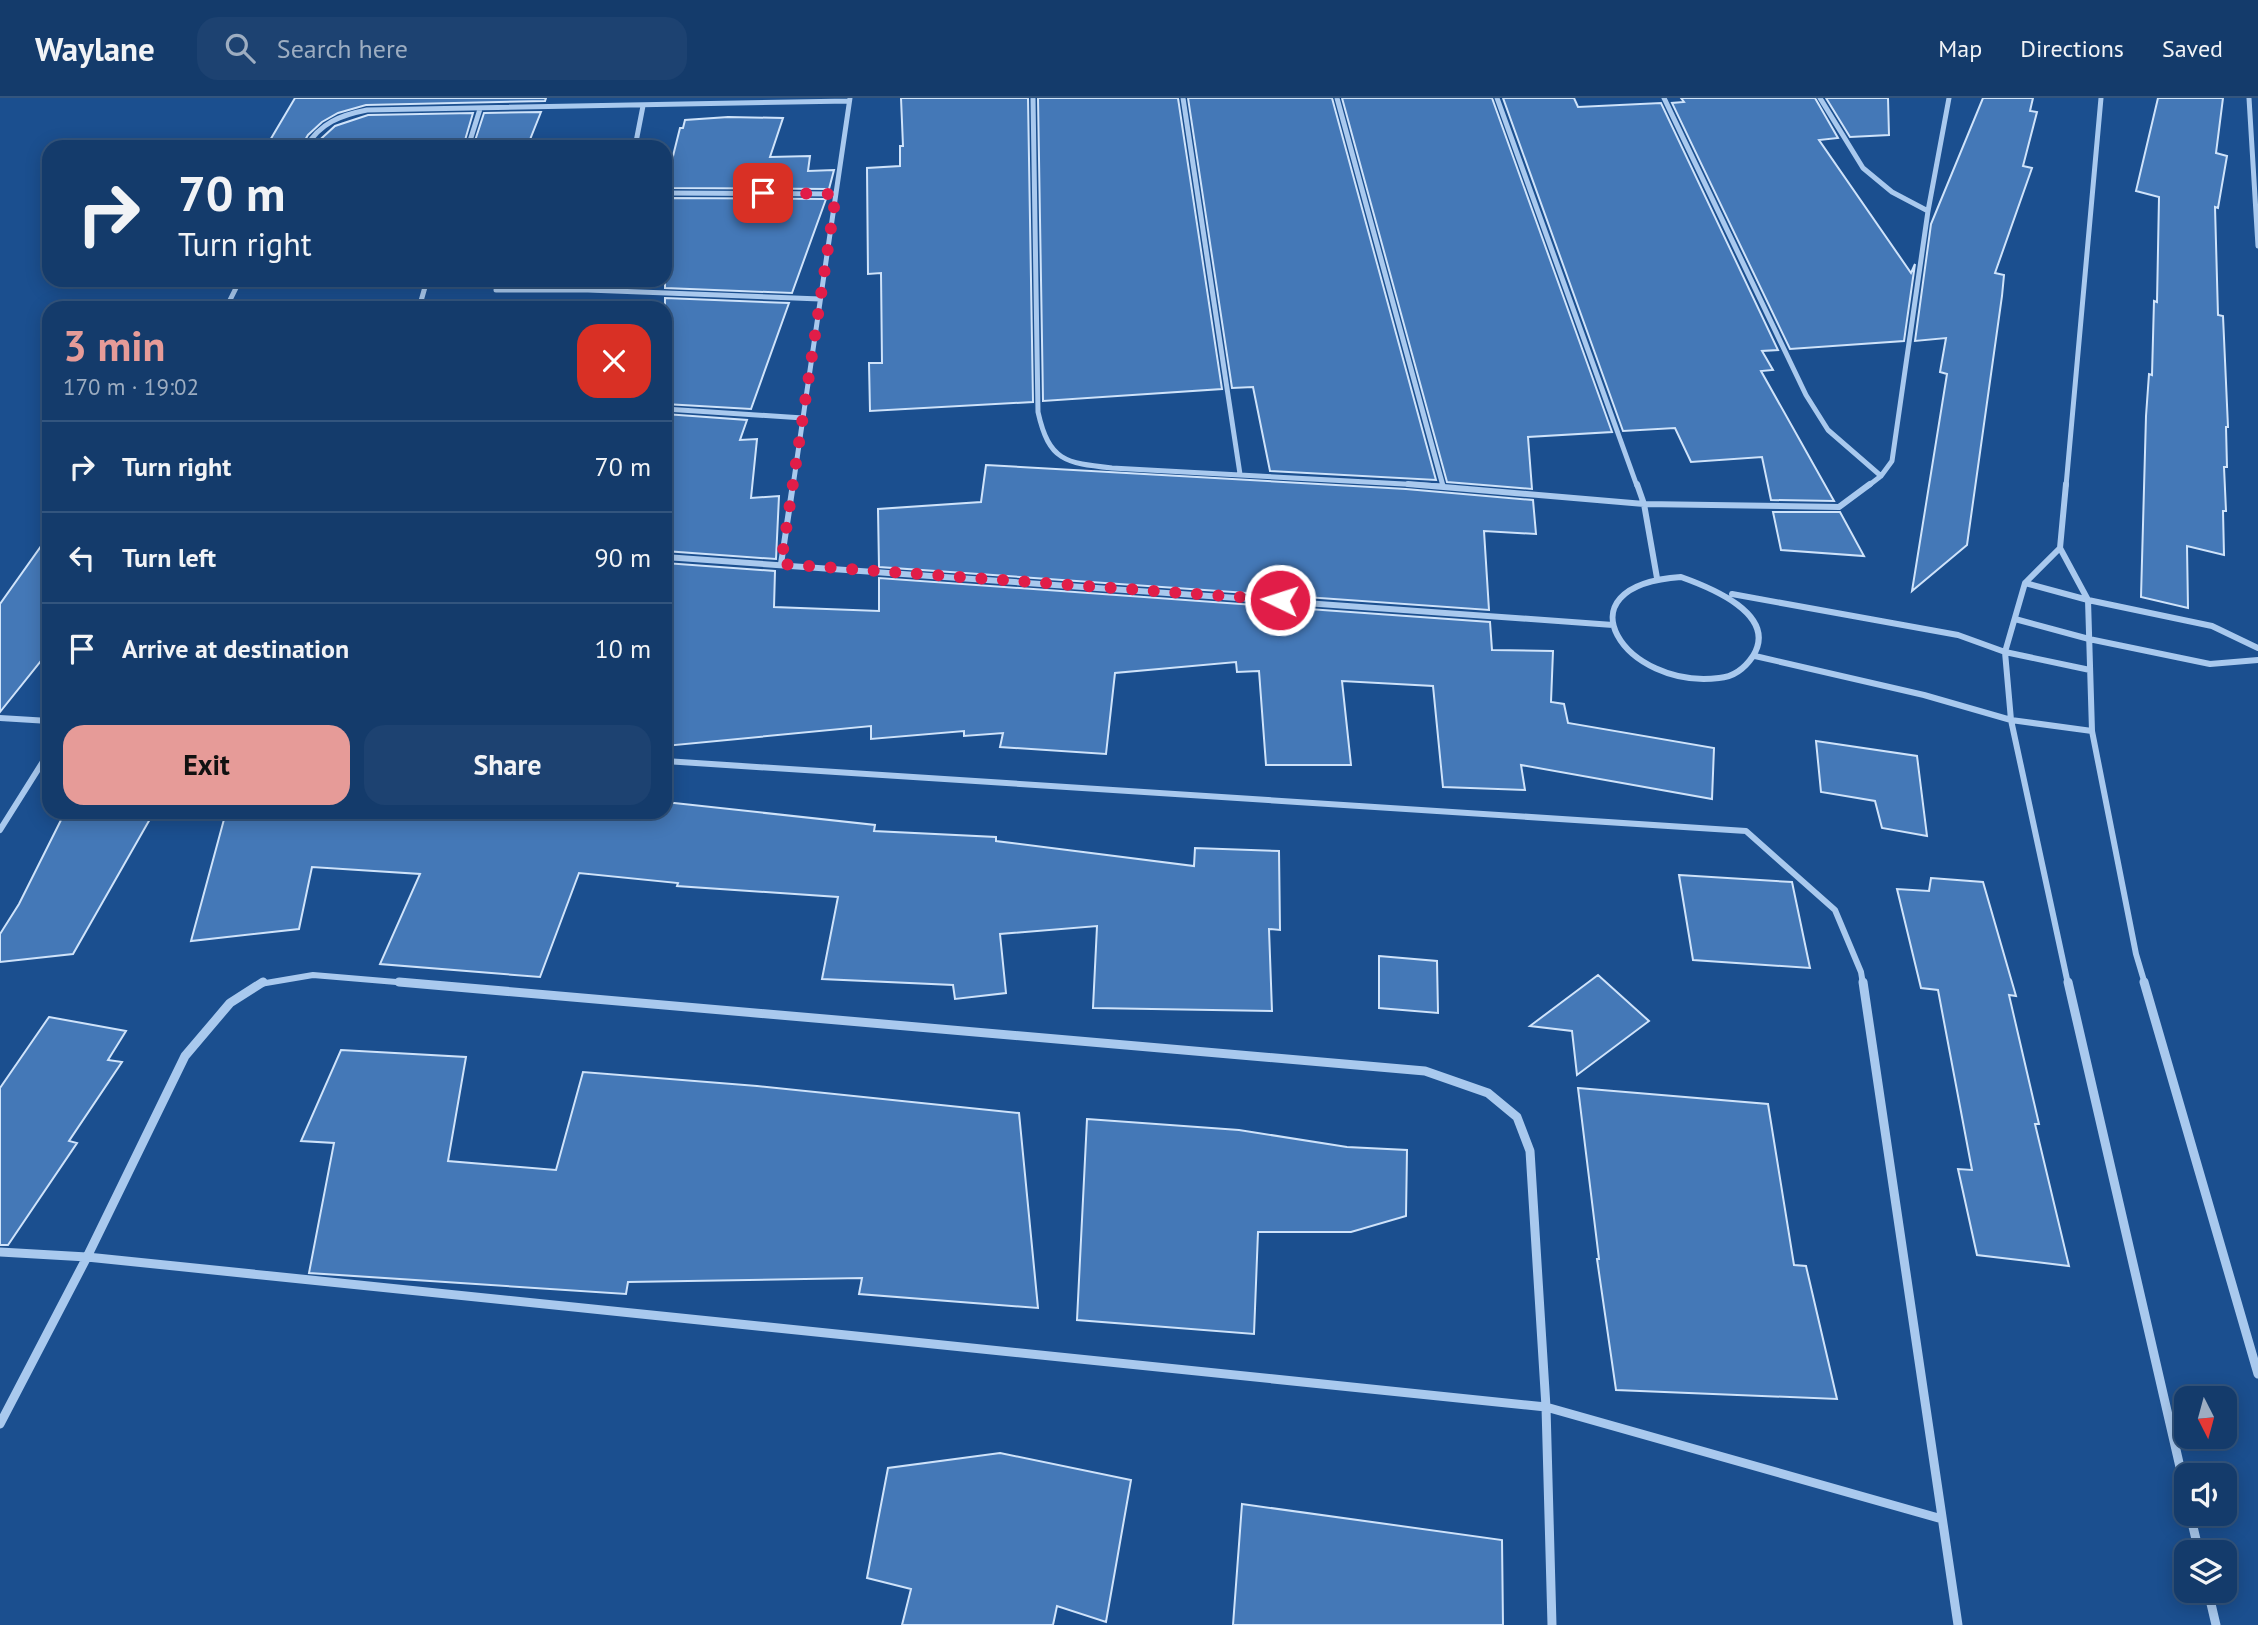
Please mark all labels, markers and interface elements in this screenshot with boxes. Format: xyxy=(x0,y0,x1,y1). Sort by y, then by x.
search box xyxy=(197,17,687,80)
text: Waylane xyxy=(35,27,155,70)
icon: search xyxy=(221,29,259,67)
text: Search here xyxy=(277,32,408,65)
text: Map xyxy=(1938,33,1982,64)
text: Directions xyxy=(2020,33,2124,64)
text: Saved xyxy=(2162,33,2223,64)
text: 70 m xyxy=(178,161,285,225)
pin xyxy=(733,163,793,223)
icon: right xyxy=(63,168,154,259)
icon: arrive xyxy=(744,174,782,212)
text: Turn right xyxy=(178,223,312,265)
text: 3 min xyxy=(63,318,165,373)
button: close xyxy=(577,324,651,398)
text: 170 m · 19:02 xyxy=(63,372,199,401)
icon: right xyxy=(63,448,101,486)
text: Turn right xyxy=(122,450,231,483)
text: 70 m xyxy=(595,450,651,483)
icon: left xyxy=(63,539,101,577)
text: Turn left xyxy=(122,541,216,574)
text: 90 m xyxy=(595,541,651,574)
position arrow xyxy=(1243,563,1317,637)
icon: arrive xyxy=(63,630,101,668)
text: Arrive at destination xyxy=(122,632,349,665)
text: 10 m xyxy=(595,632,651,665)
button: Exit xyxy=(63,725,350,805)
button: Share xyxy=(364,725,651,805)
north arrow xyxy=(2174,1386,2236,1449)
map controls xyxy=(2174,1386,2237,1603)
button: sound xyxy=(2174,1463,2237,1526)
button: layers xyxy=(2174,1540,2237,1603)

